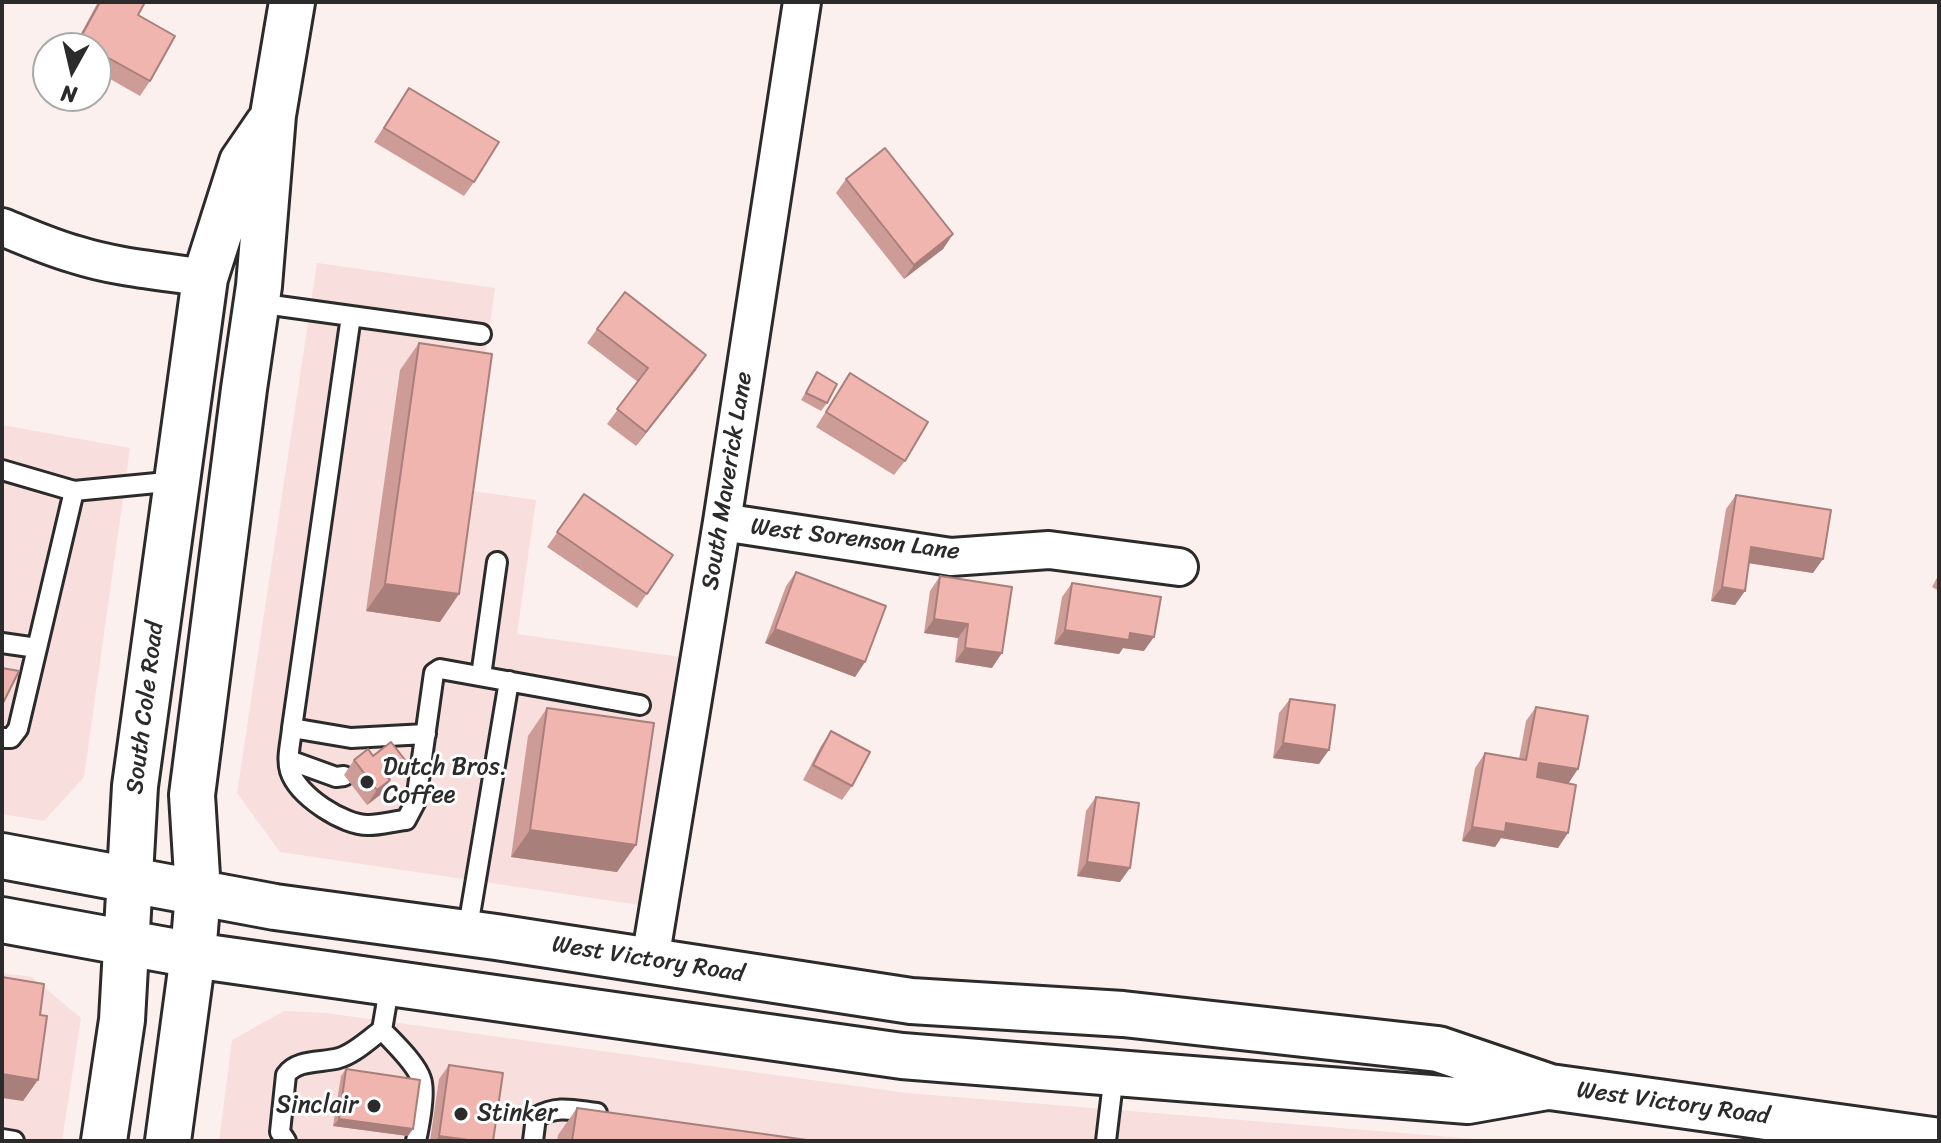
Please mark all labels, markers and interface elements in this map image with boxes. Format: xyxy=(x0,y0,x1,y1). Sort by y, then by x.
north arrow xyxy=(32,32,112,112)
text: N xyxy=(59,74,79,115)
street label: South Maverick Lane xyxy=(697,370,759,592)
street label: West Sorenson Lane xyxy=(749,513,961,567)
street label: South Cole Road xyxy=(121,620,171,796)
place label: Dutch Bros. Coffee xyxy=(383,754,507,810)
marker: Dutch Bros. Coffee xyxy=(358,773,376,791)
street label: West Victory Road xyxy=(550,931,746,989)
street label: West Victory Road xyxy=(1575,1076,1771,1132)
place label: Sinclair xyxy=(276,1092,358,1120)
marker: Sinclair xyxy=(365,1097,383,1115)
place label: Stinker xyxy=(477,1100,557,1128)
marker: Stinker xyxy=(452,1105,470,1123)

